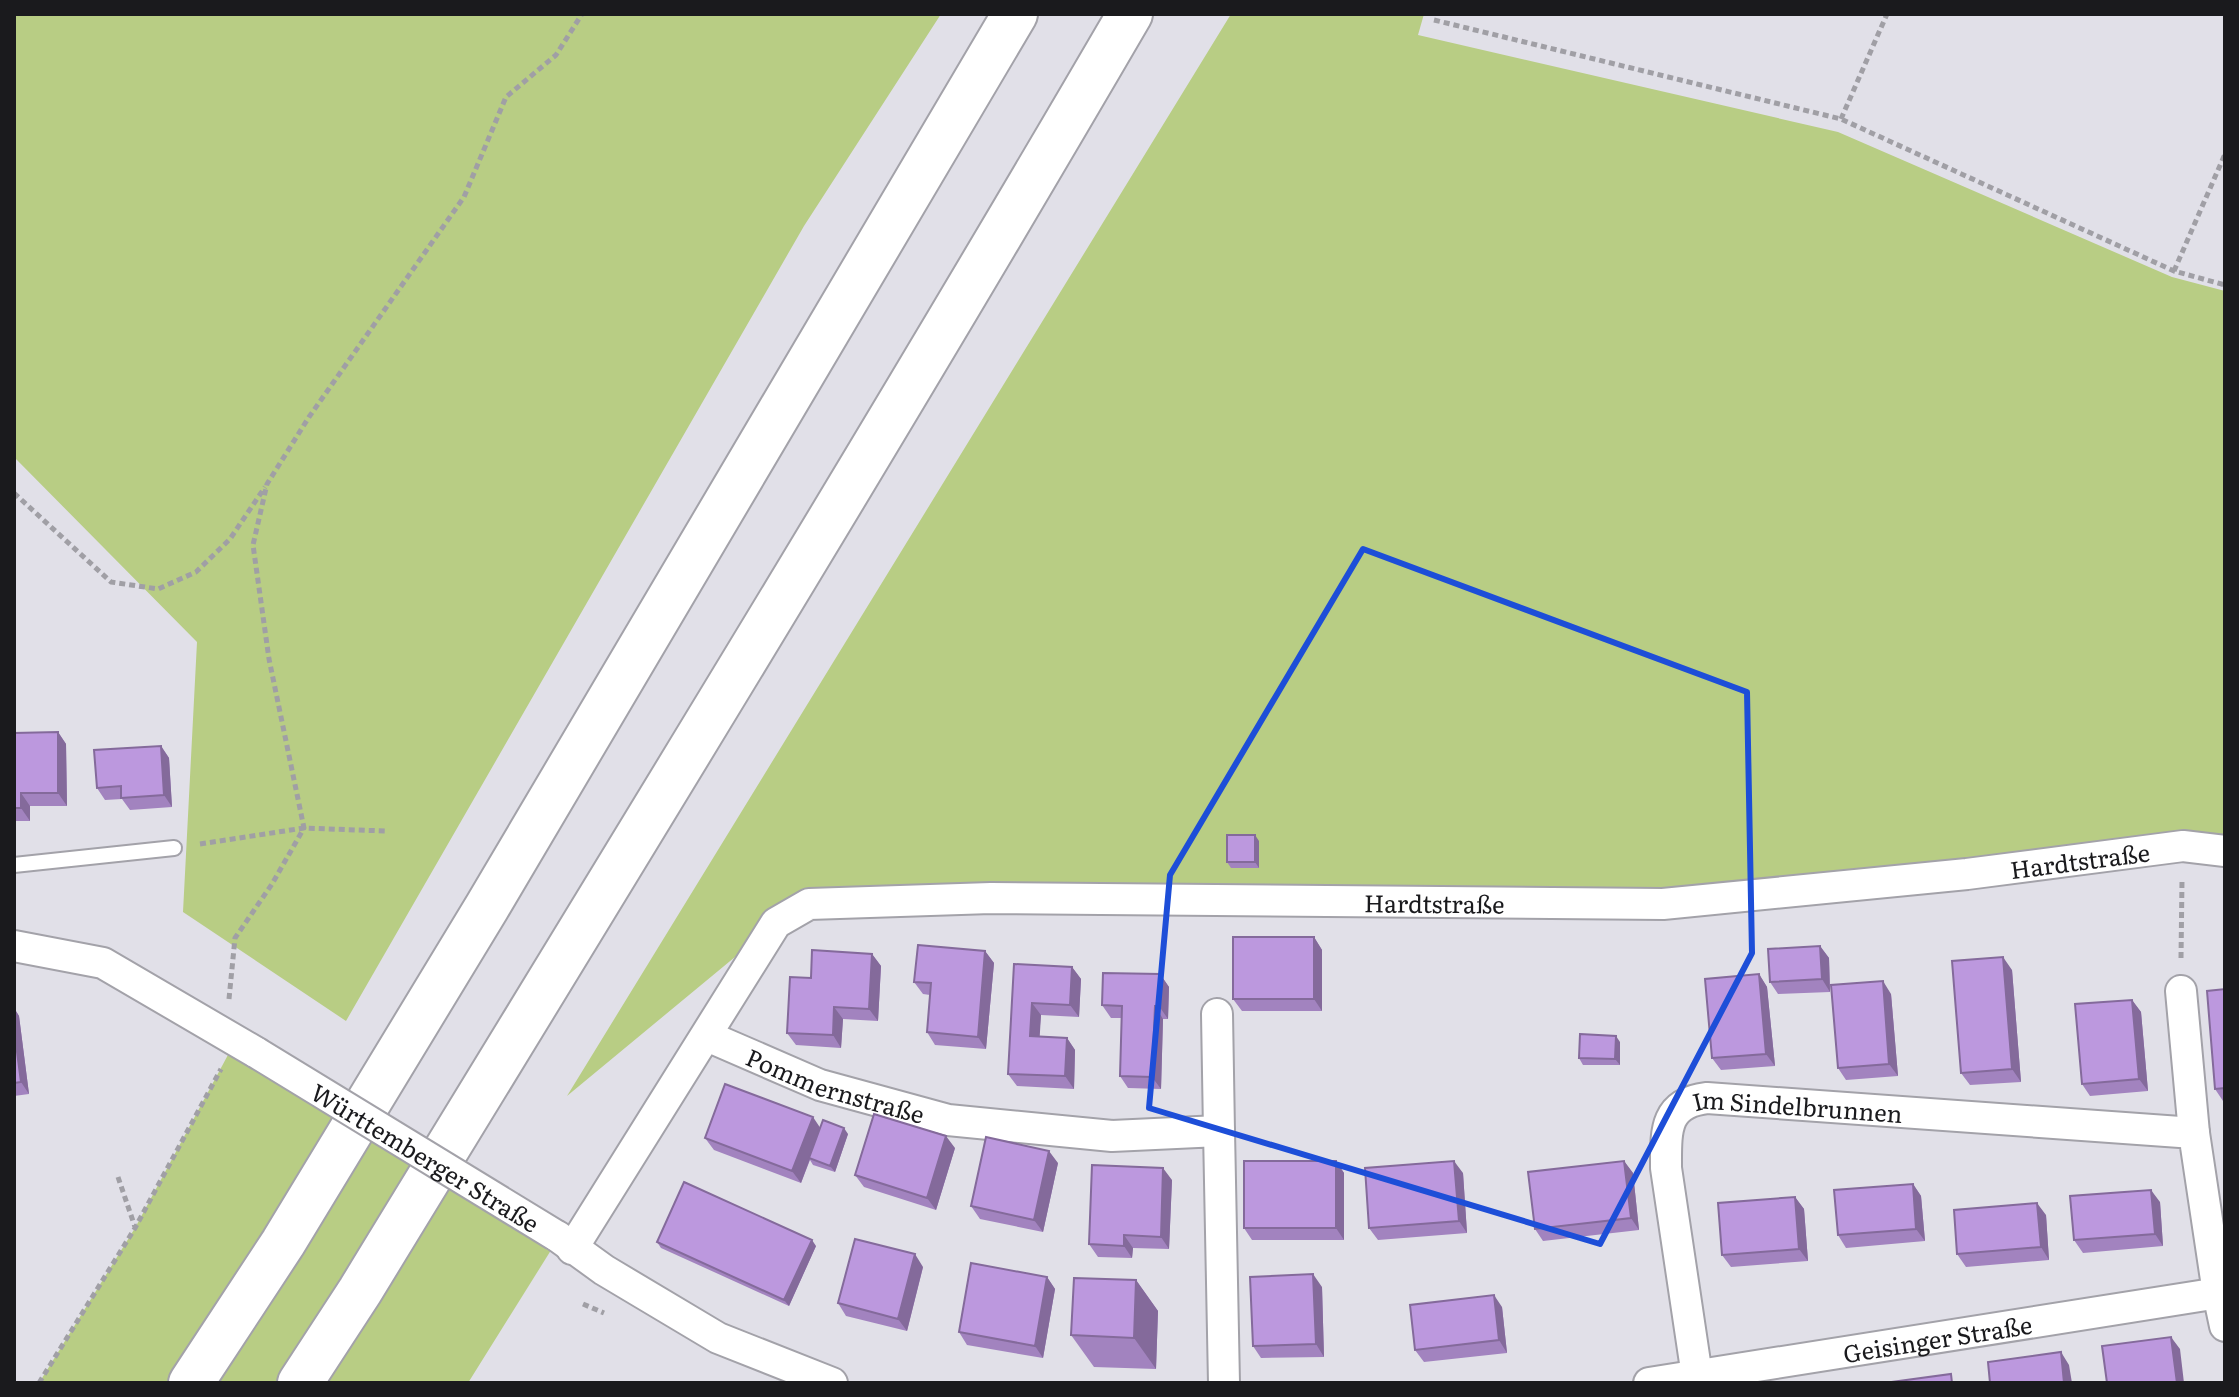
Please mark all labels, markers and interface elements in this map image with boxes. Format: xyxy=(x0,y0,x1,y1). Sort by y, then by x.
street label: Hardtstraße xyxy=(2008,833,2152,886)
street label: Hardtstraße xyxy=(1364,884,1505,920)
street label: Pommernstraße xyxy=(741,1038,929,1130)
street label: Württemberger Straße xyxy=(305,1073,547,1239)
street label: Im Sindelbrunnen xyxy=(1688,1080,1904,1130)
street label: Geisinger Straße xyxy=(1840,1305,2034,1370)

